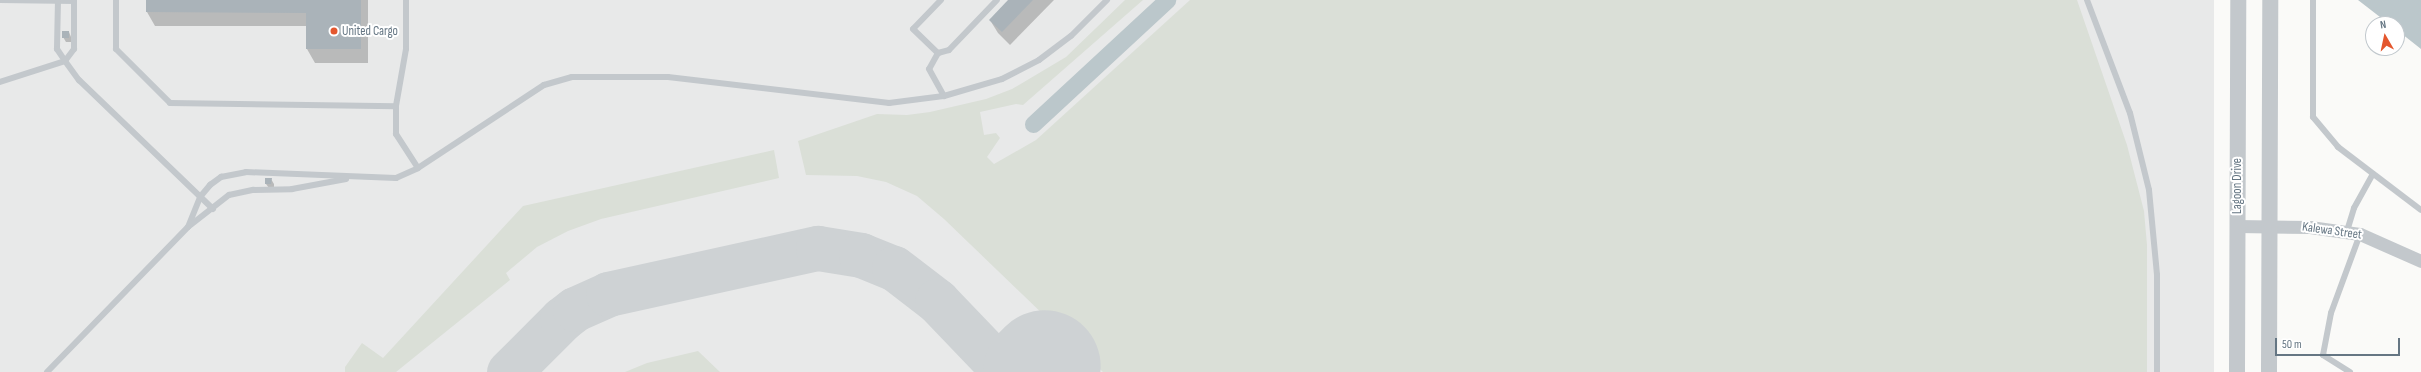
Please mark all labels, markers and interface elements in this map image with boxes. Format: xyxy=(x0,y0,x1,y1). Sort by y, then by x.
north arrow xyxy=(2365,16,2405,56)
text: N xyxy=(2379,18,2387,32)
place label: United Cargo xyxy=(342,23,398,39)
marker: United Cargo xyxy=(329,26,339,36)
street label: Lagoon Drive xyxy=(2229,158,2245,214)
street label: Kalewa Street xyxy=(2301,219,2363,243)
scale bar xyxy=(2277,330,2402,356)
text: 50 m xyxy=(2282,337,2302,352)

